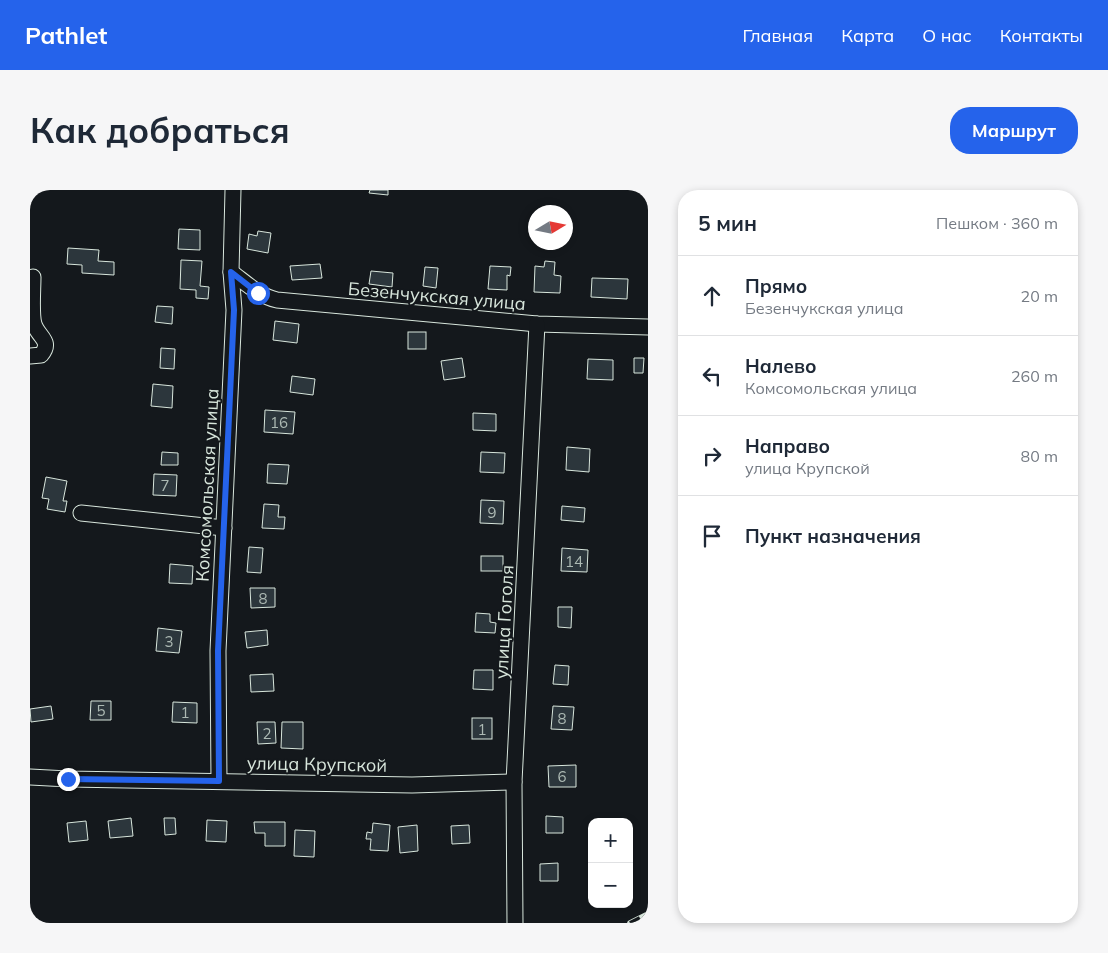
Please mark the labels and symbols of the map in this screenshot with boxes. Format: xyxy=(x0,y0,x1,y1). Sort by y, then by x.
north arrow xyxy=(528,205,573,250)
street label: Безенчукская улица xyxy=(347,277,527,315)
route start xyxy=(247,282,270,305)
street label: Комсомольская улица xyxy=(190,388,224,582)
house number: 16 xyxy=(270,413,288,432)
house number: 7 xyxy=(160,476,170,495)
house number: 9 xyxy=(487,503,497,522)
house number: 14 xyxy=(565,552,583,571)
street label: улица Гоголя xyxy=(490,564,518,680)
house number: 8 xyxy=(258,589,268,608)
house number: 3 xyxy=(164,632,174,651)
house number: 5 xyxy=(96,701,106,720)
house number: 1 xyxy=(180,703,190,722)
house number: 8 xyxy=(557,709,567,728)
house number: 1 xyxy=(477,720,487,739)
house number: 2 xyxy=(262,724,272,743)
street label: улица Крупской xyxy=(247,751,387,777)
house number: 6 xyxy=(557,767,567,786)
route end xyxy=(57,768,80,791)

